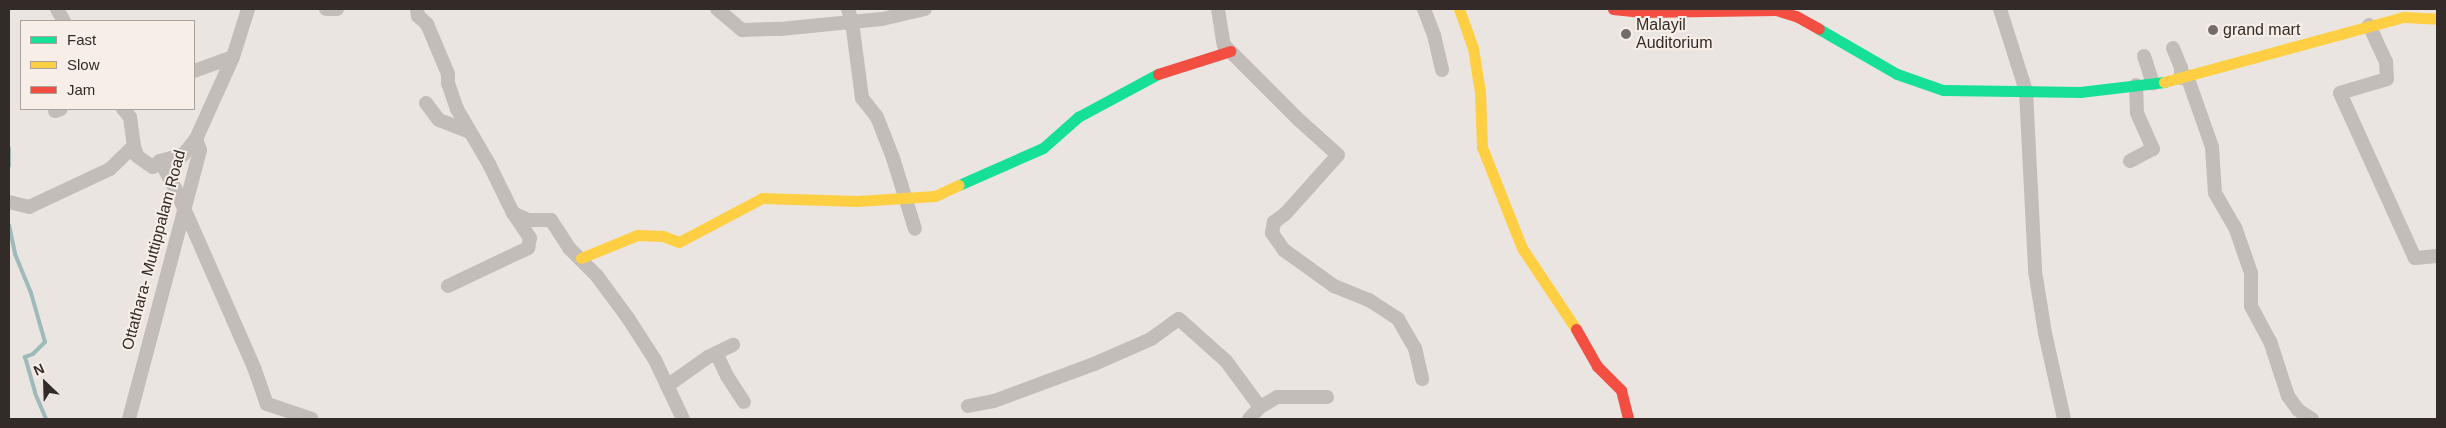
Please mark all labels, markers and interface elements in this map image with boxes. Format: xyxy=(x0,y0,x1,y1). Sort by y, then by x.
place label: Malayil Auditorium xyxy=(1636,15,1712,53)
legend xyxy=(20,20,195,110)
place label: grand mart xyxy=(2223,20,2300,40)
marker: grand mart xyxy=(2207,24,2219,36)
marker: Malayil Auditorium xyxy=(1620,28,1632,40)
text: Fast xyxy=(67,31,96,48)
text: Slow xyxy=(67,56,100,73)
text: Jam xyxy=(67,81,95,98)
street label: Ottathara- Muttippalam Road xyxy=(118,148,190,352)
north arrow xyxy=(20,358,70,408)
text: N xyxy=(31,360,47,379)

